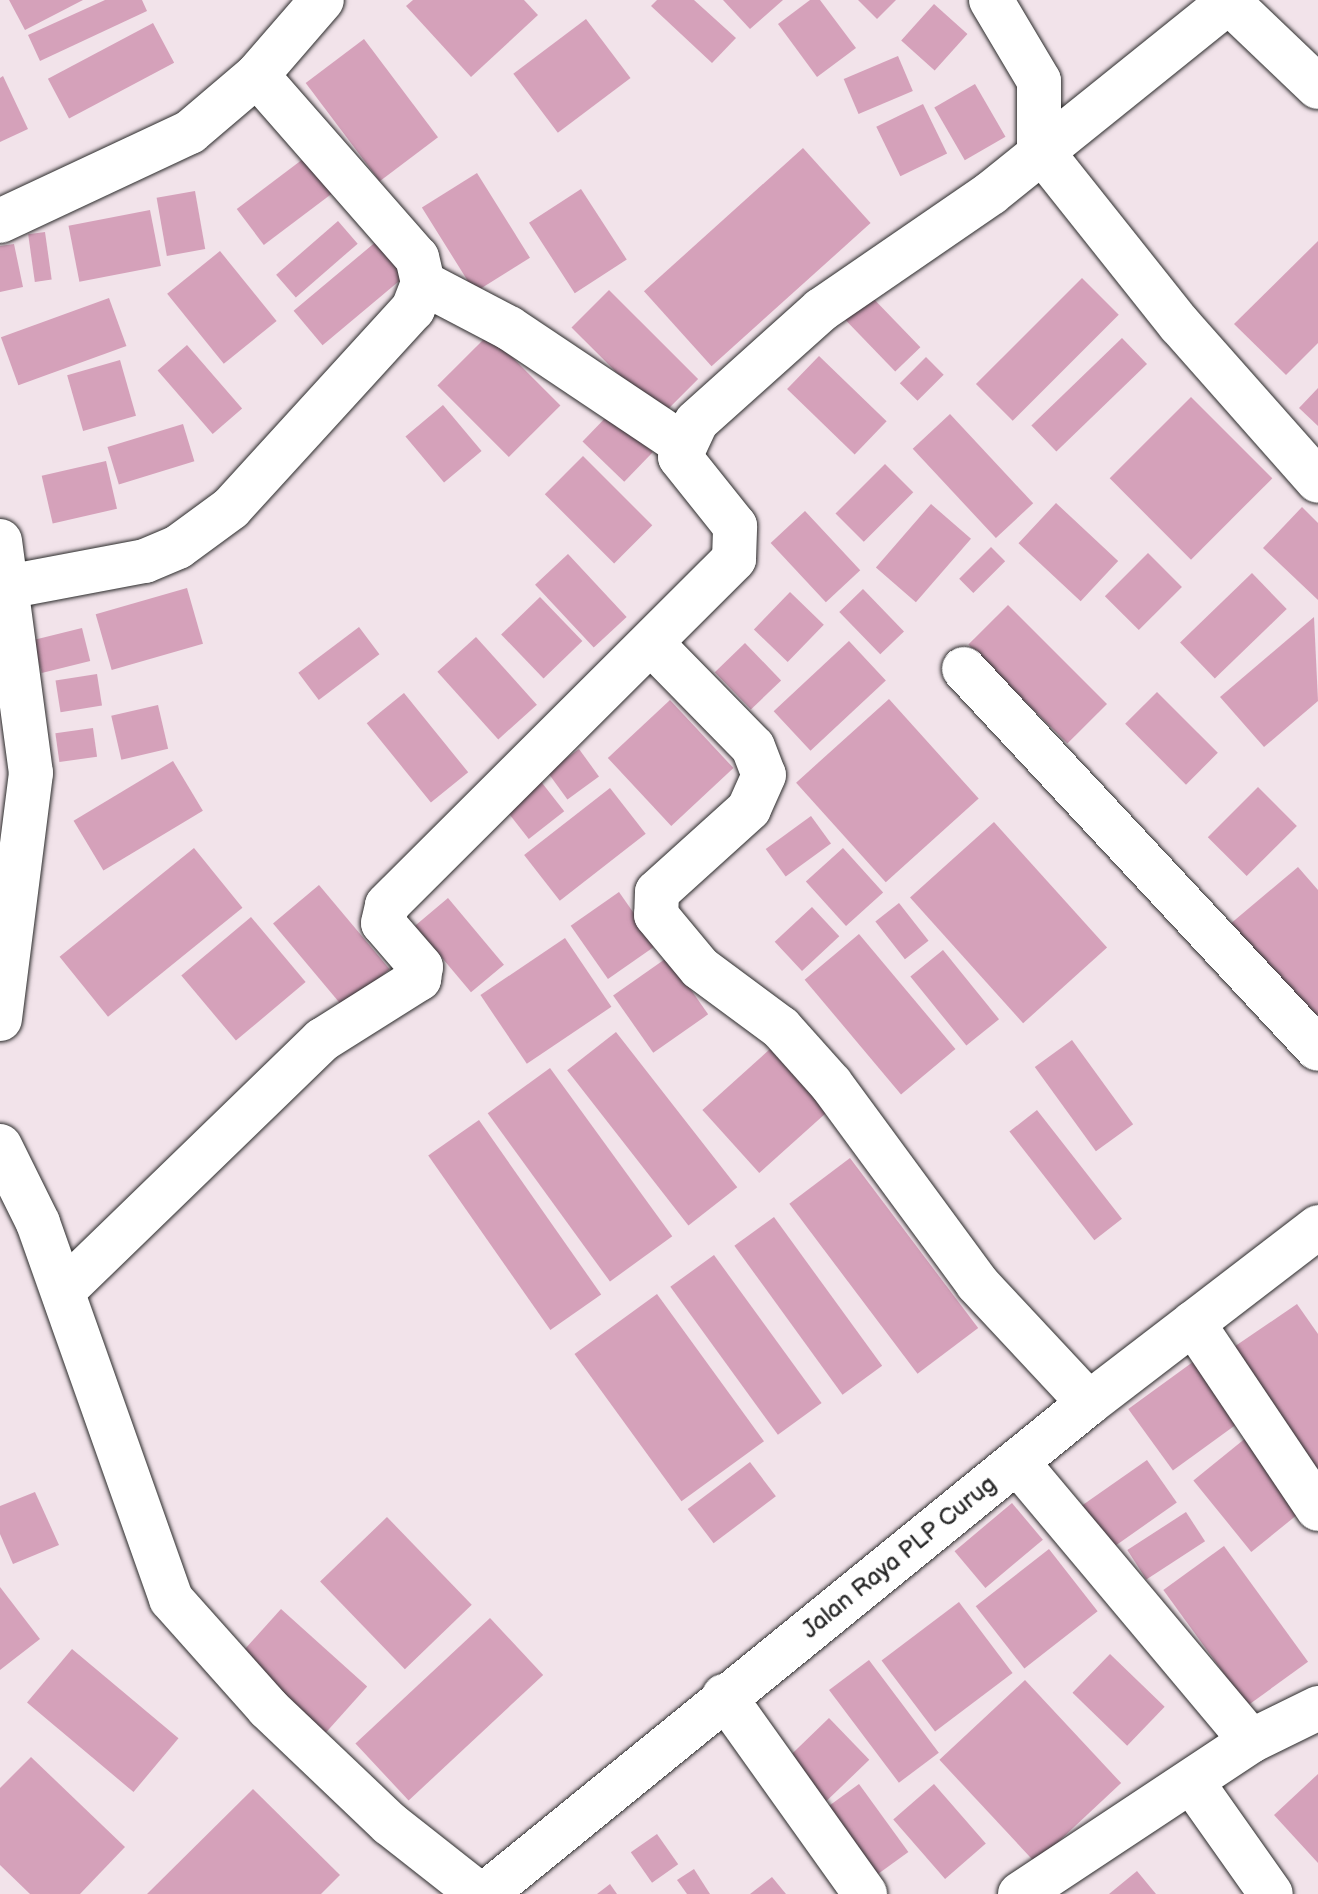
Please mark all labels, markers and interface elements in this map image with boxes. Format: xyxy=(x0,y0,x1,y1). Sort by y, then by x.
street label: Jalan Raya PLP Curug xyxy=(796,1470,1002,1644)

